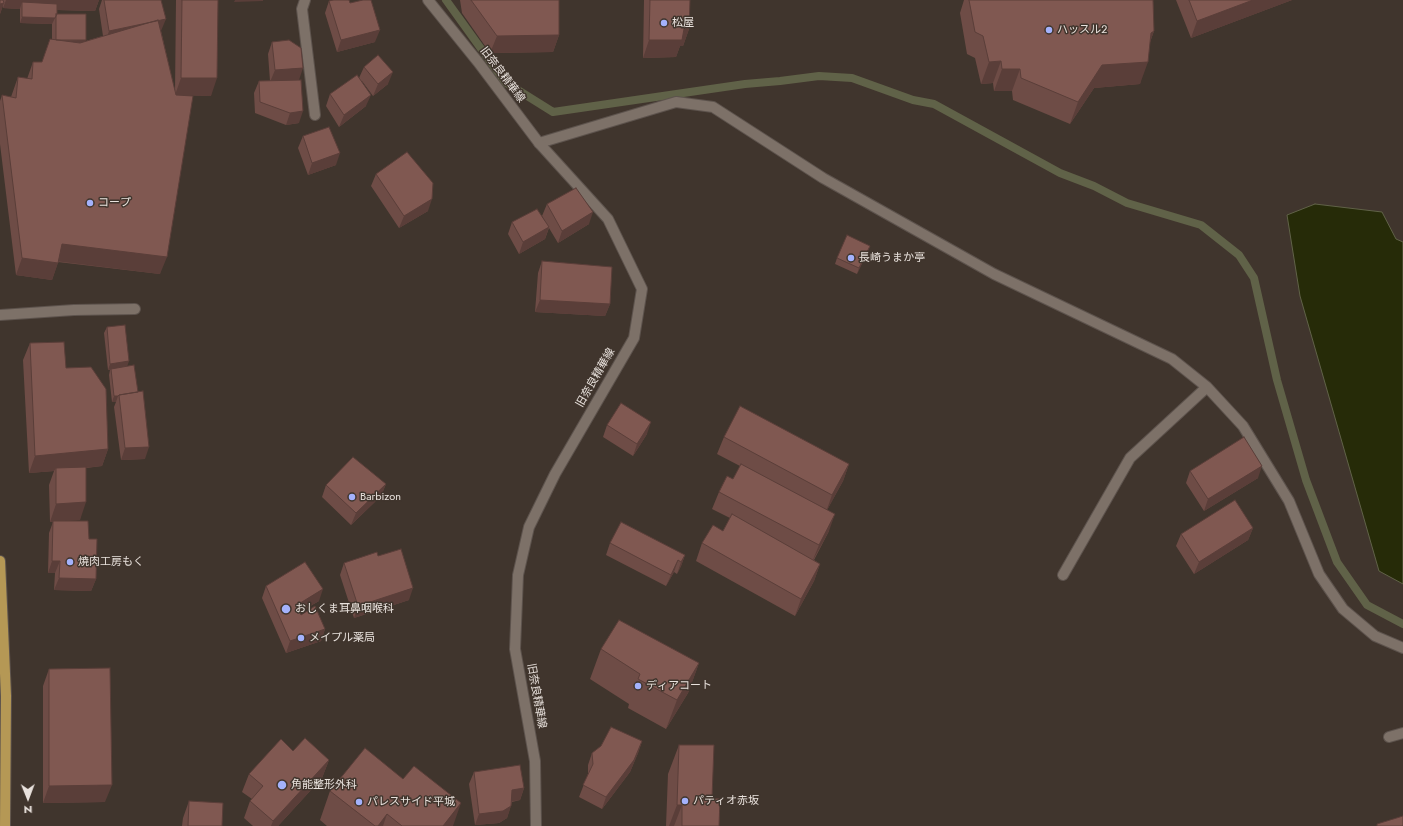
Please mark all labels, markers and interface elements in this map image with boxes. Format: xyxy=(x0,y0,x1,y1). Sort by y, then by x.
place label: 松屋 xyxy=(672,16,694,30)
marker: 松屋 xyxy=(659,18,669,28)
place label: ハッスル２ xyxy=(1057,23,1107,37)
marker: ハッスル２ xyxy=(1044,25,1054,35)
street label: 旧奈良精華線 xyxy=(477,45,527,105)
place label: コープ xyxy=(98,196,131,210)
marker: コープ xyxy=(85,198,95,208)
place label: 長崎うまか亭 xyxy=(859,251,925,265)
marker: 長崎うまか亭 xyxy=(846,253,856,263)
street label: 旧奈良精華線 xyxy=(574,346,618,410)
place label: Barbizon xyxy=(360,490,401,504)
marker: Barbizon xyxy=(347,492,357,502)
place label: 焼肉工房もく xyxy=(78,555,144,569)
marker: 焼肉工房もく xyxy=(65,557,75,567)
place label: おしくま耳鼻咽喉科 xyxy=(295,602,394,616)
marker: おしくま耳鼻咽喉科 xyxy=(280,603,292,615)
place label: メイプル薬局 xyxy=(309,631,375,645)
marker: メイプル薬局 xyxy=(296,633,306,643)
street label: 旧奈良精華線 xyxy=(524,662,548,730)
place label: ディアコート xyxy=(646,679,712,693)
marker: ディアコート xyxy=(633,681,643,691)
north arrow xyxy=(8,778,48,818)
place label: 角能整形外科 xyxy=(291,778,357,792)
marker: 角能整形外科 xyxy=(276,779,288,791)
place label: パティオ赤坂 xyxy=(693,794,759,808)
place label: パレスサイド平城 xyxy=(367,795,455,809)
marker: パティオ赤坂 xyxy=(680,796,690,806)
marker: パレスサイド平城 xyxy=(354,797,364,807)
text: N xyxy=(24,802,33,818)

